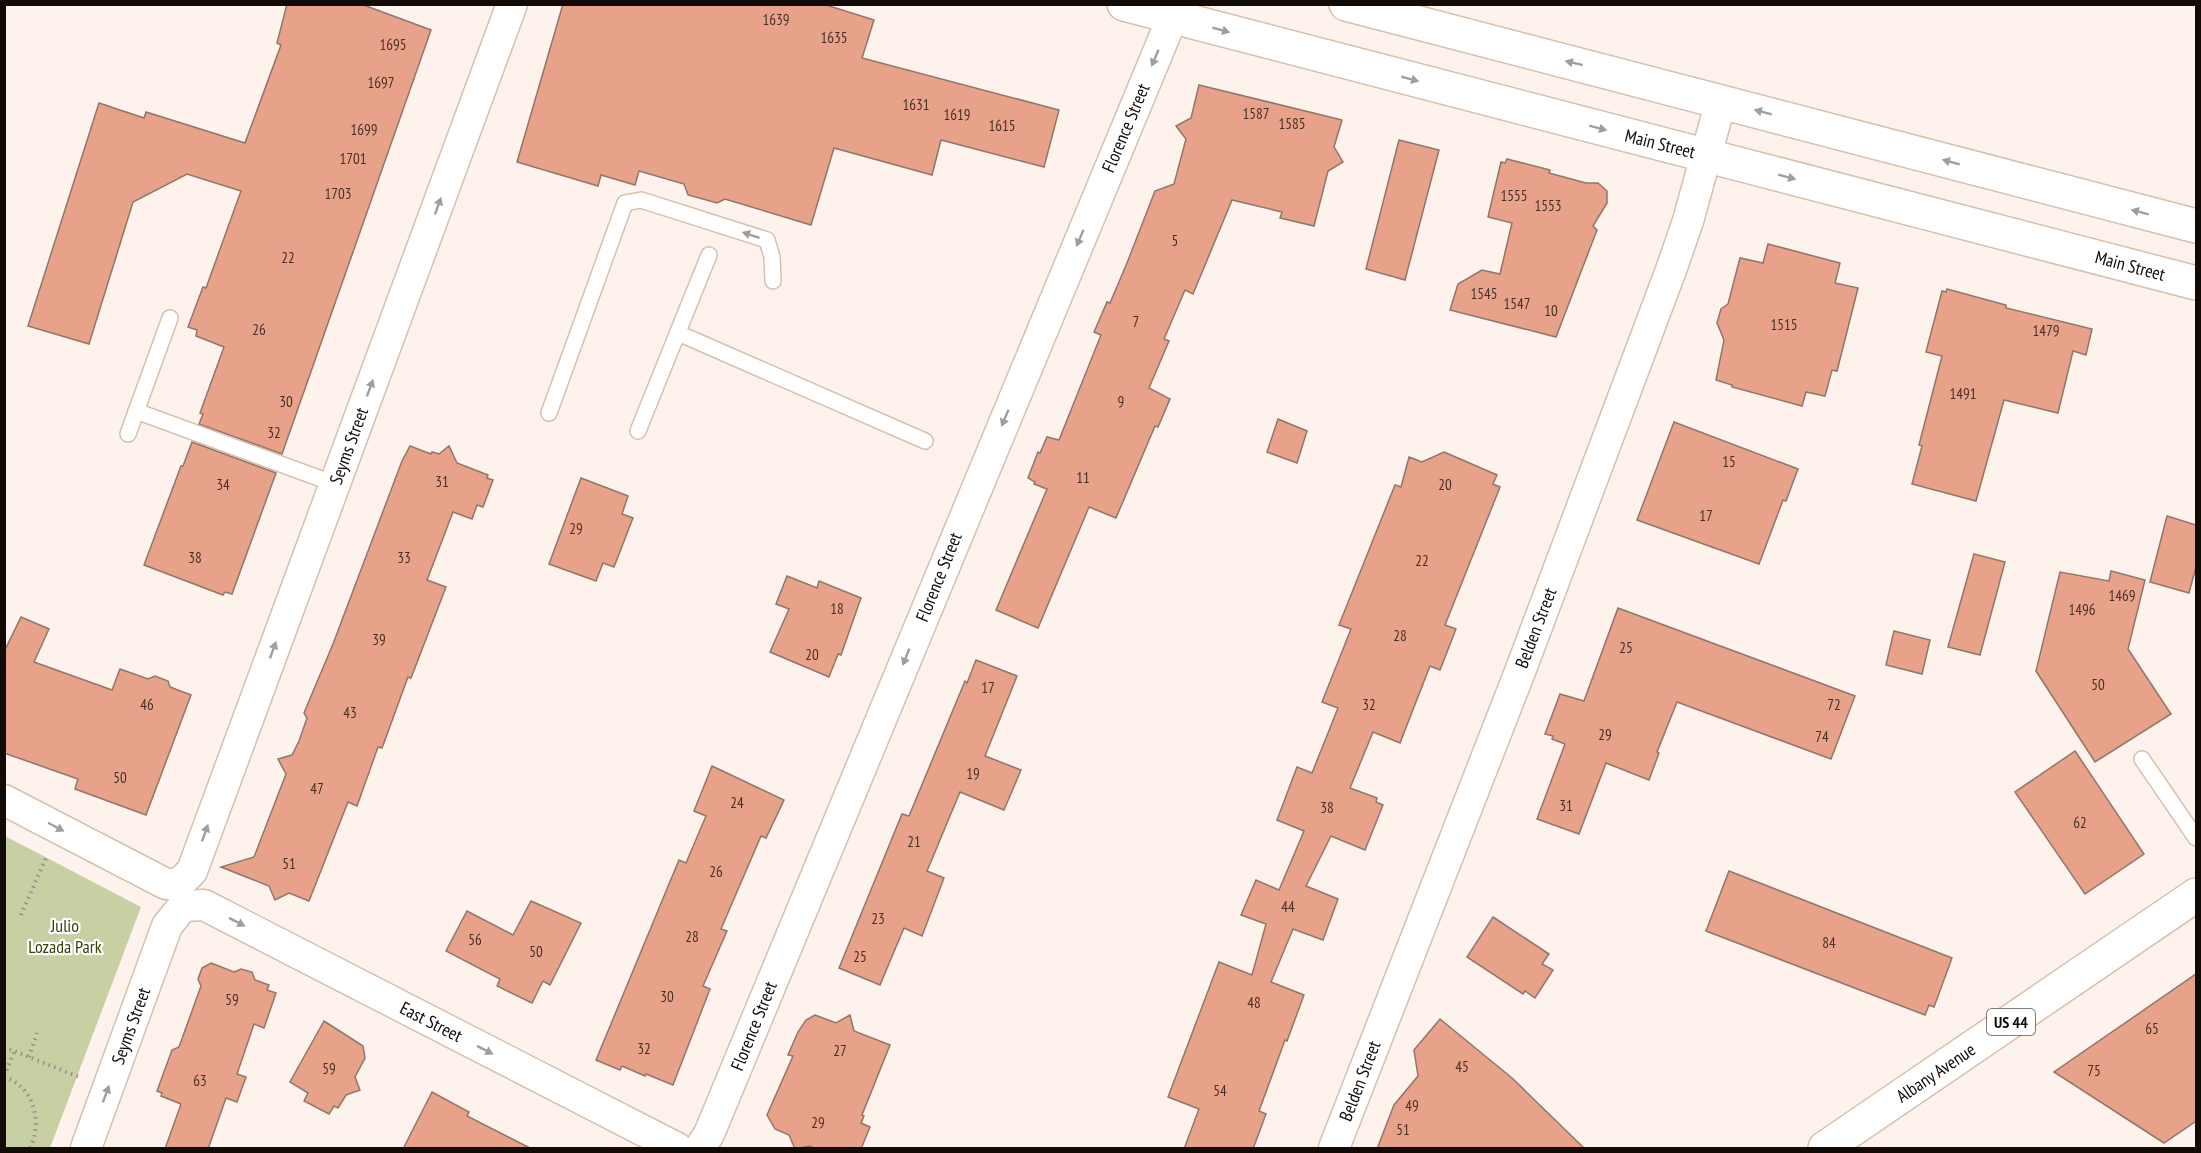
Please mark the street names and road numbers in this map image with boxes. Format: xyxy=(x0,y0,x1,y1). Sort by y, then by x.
street label: Florence Street xyxy=(1097,80,1155,176)
street label: Main Street xyxy=(1623,124,1698,163)
street label: Main Street xyxy=(2093,245,2168,286)
street label: Seyms Street xyxy=(324,404,373,488)
street label: Florence Street xyxy=(910,529,967,625)
street label: Belden Street xyxy=(1510,584,1561,671)
street label: Florence Street xyxy=(725,978,782,1074)
street label: Seyms Street xyxy=(106,984,155,1068)
street label: East Street xyxy=(396,996,466,1047)
road number: US 44 xyxy=(1987,1009,2035,1035)
street label: Belden Street xyxy=(1334,1037,1385,1124)
street label: Albany Avenue xyxy=(1892,1038,1980,1107)

